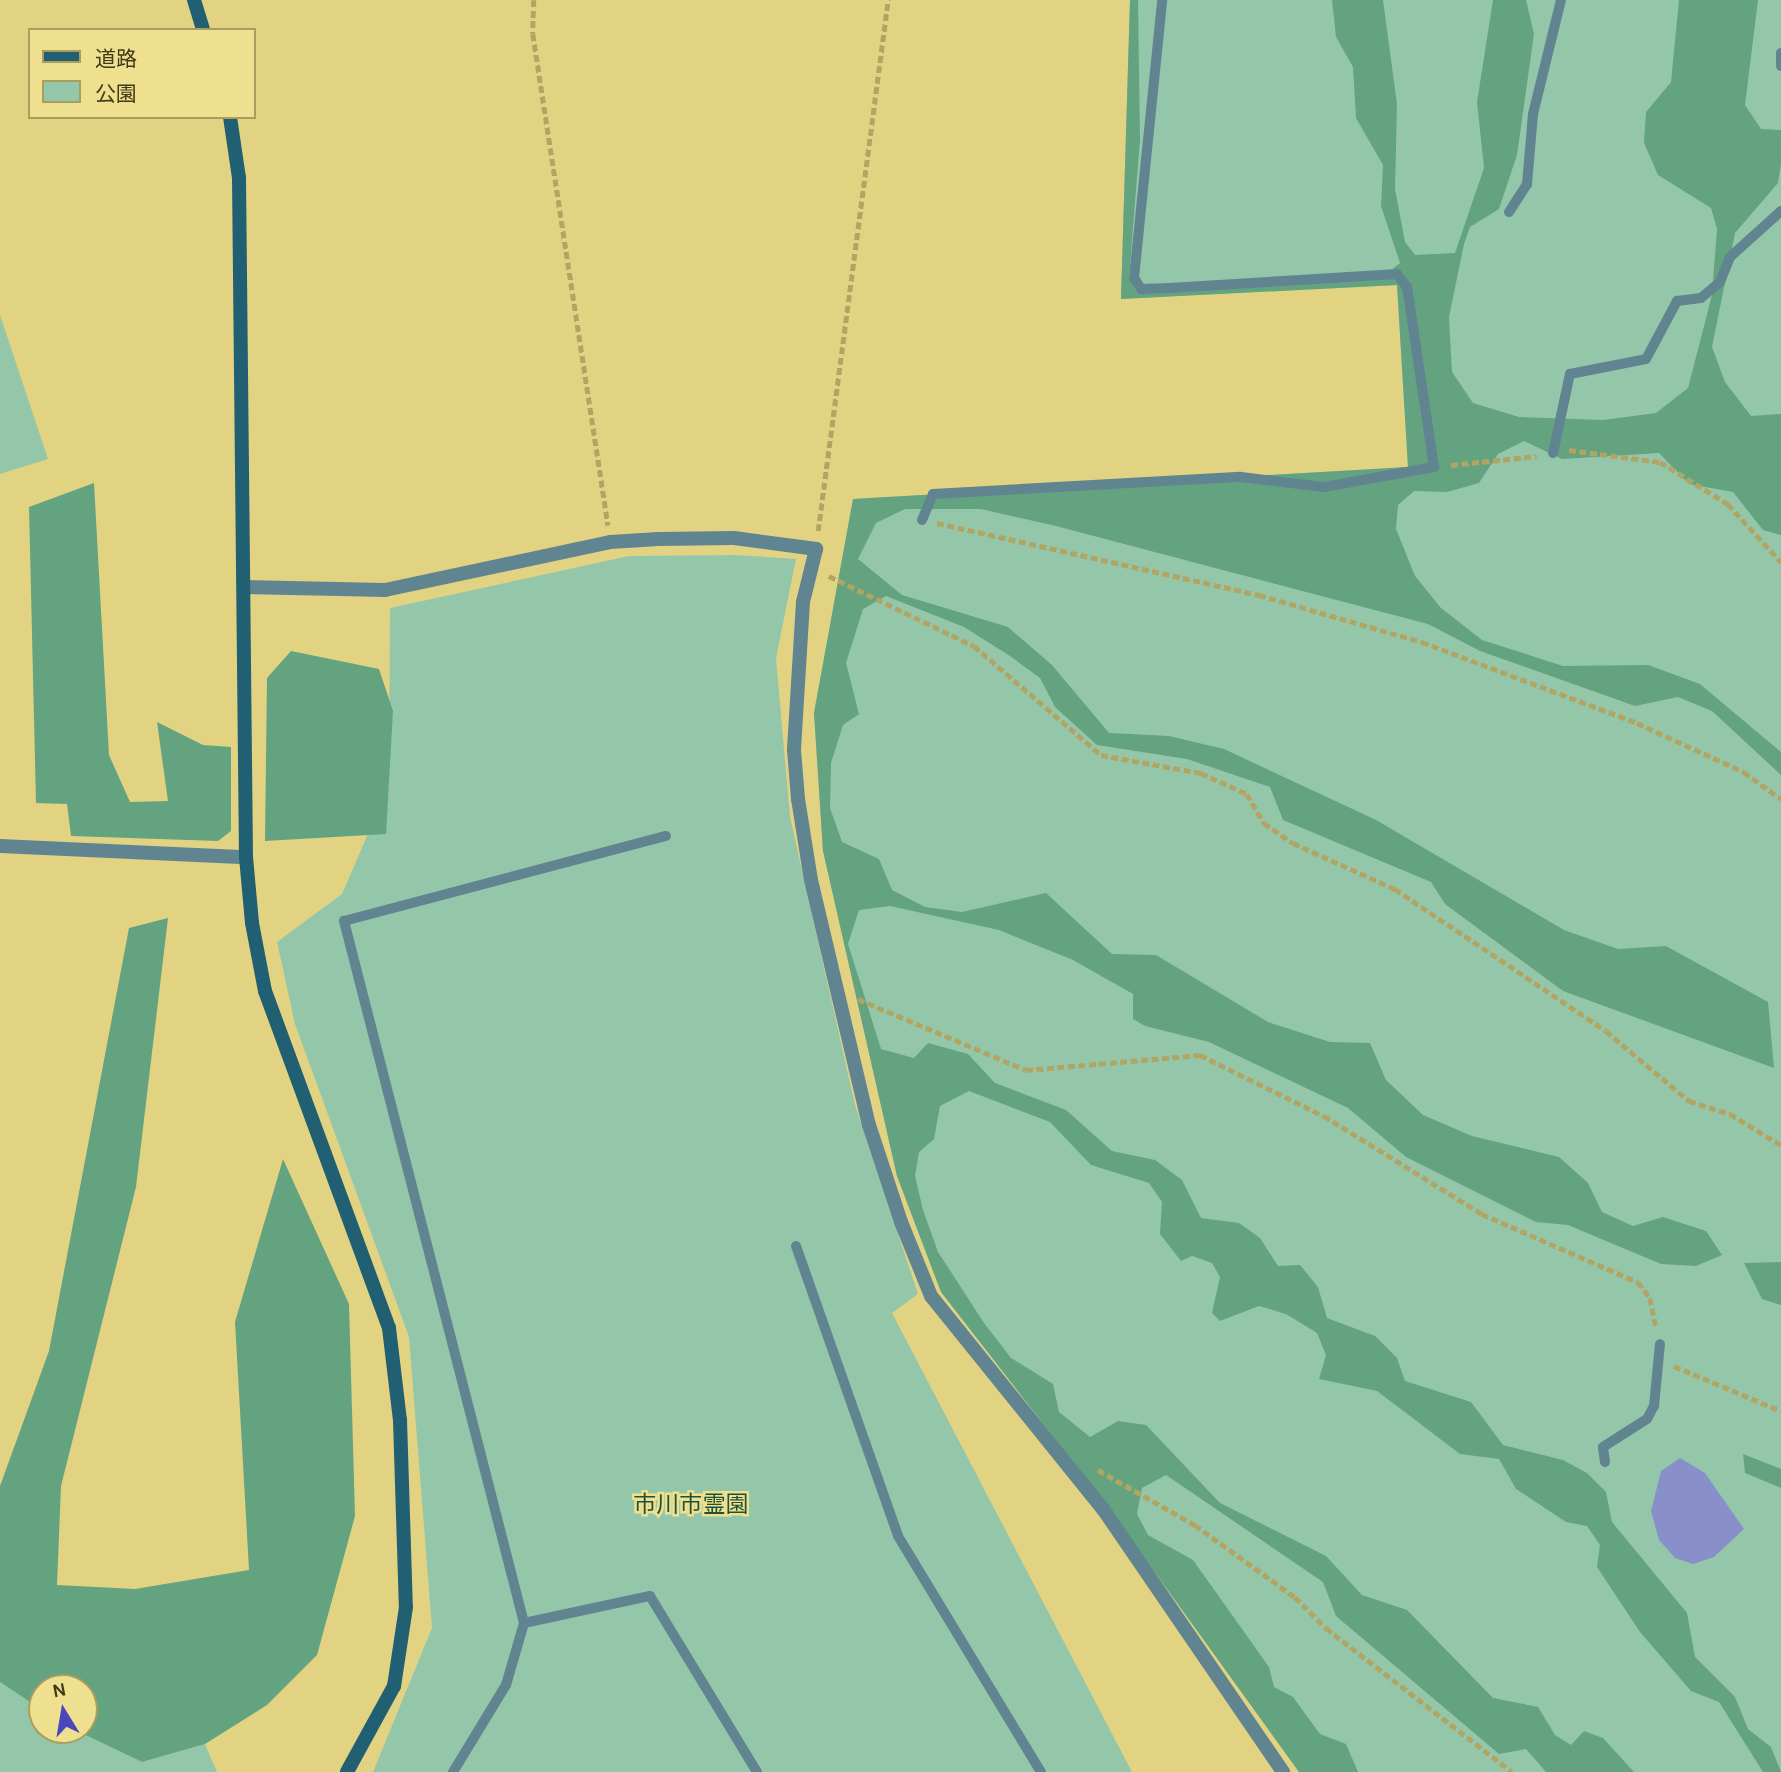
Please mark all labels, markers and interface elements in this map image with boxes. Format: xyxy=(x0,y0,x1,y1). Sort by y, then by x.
legend xyxy=(28,28,256,119)
text: 道路 xyxy=(95,47,137,71)
text: 公園 xyxy=(95,82,137,106)
park label: 市川市霊園 xyxy=(634,1491,748,1519)
north arrow xyxy=(28,1674,98,1744)
text: N xyxy=(51,1678,68,1702)

